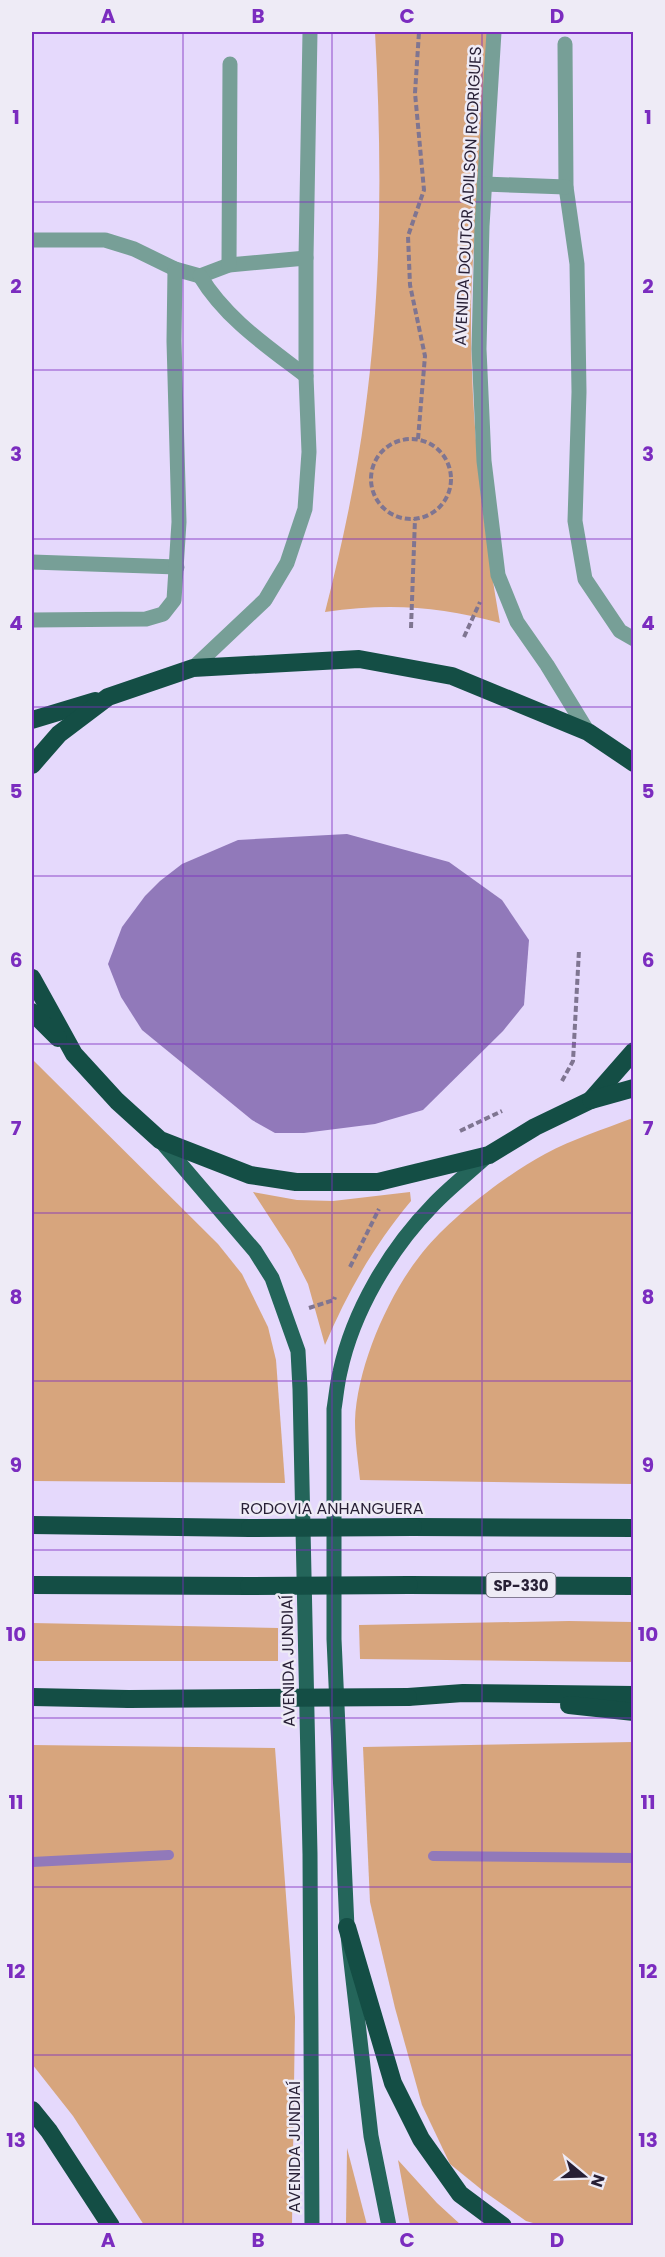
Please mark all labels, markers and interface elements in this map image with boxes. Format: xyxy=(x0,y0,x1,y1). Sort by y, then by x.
text: A xyxy=(101,2,116,30)
text: B xyxy=(251,2,265,30)
text: C xyxy=(399,2,415,30)
text: D xyxy=(550,2,564,30)
street label: AVENIDA DOUTOR ADILSON RODRIGUES xyxy=(449,46,487,346)
text: 1 xyxy=(12,103,20,131)
text: 1 xyxy=(644,103,652,131)
text: 2 xyxy=(10,272,22,300)
text: 2 xyxy=(642,272,654,300)
text: 3 xyxy=(10,440,22,468)
text: 3 xyxy=(642,440,654,468)
text: 4 xyxy=(9,609,23,637)
text: 4 xyxy=(641,609,655,637)
text: 5 xyxy=(10,777,23,805)
text: 5 xyxy=(642,777,655,805)
text: 6 xyxy=(10,946,22,974)
text: 6 xyxy=(642,946,654,974)
text: 7 xyxy=(11,1114,22,1142)
text: 7 xyxy=(643,1114,654,1142)
text: 8 xyxy=(10,1283,22,1311)
text: 8 xyxy=(642,1283,654,1311)
text: 9 xyxy=(10,1451,22,1479)
text: 9 xyxy=(642,1451,654,1479)
street label: RODOVIA ANHANGUERA xyxy=(240,1497,424,1520)
road number: SP-330 xyxy=(486,1573,556,1597)
street label: AVENIDA JUNDIAÍ xyxy=(275,1595,301,1727)
text: 10 xyxy=(6,1620,26,1648)
text: 10 xyxy=(638,1620,658,1648)
text: 11 xyxy=(8,1788,24,1816)
text: 11 xyxy=(640,1788,656,1816)
text: 12 xyxy=(7,1957,25,1985)
text: 12 xyxy=(639,1957,657,1985)
street label: AVENIDA JUNDIAÍ xyxy=(283,2081,306,2213)
text: 13 xyxy=(6,2126,26,2154)
text: 13 xyxy=(638,2126,658,2154)
north arrow xyxy=(554,2146,614,2206)
text: N xyxy=(585,2171,611,2190)
text: A xyxy=(101,2226,116,2254)
text: B xyxy=(251,2226,265,2254)
text: C xyxy=(399,2226,415,2254)
text: D xyxy=(550,2226,564,2254)

